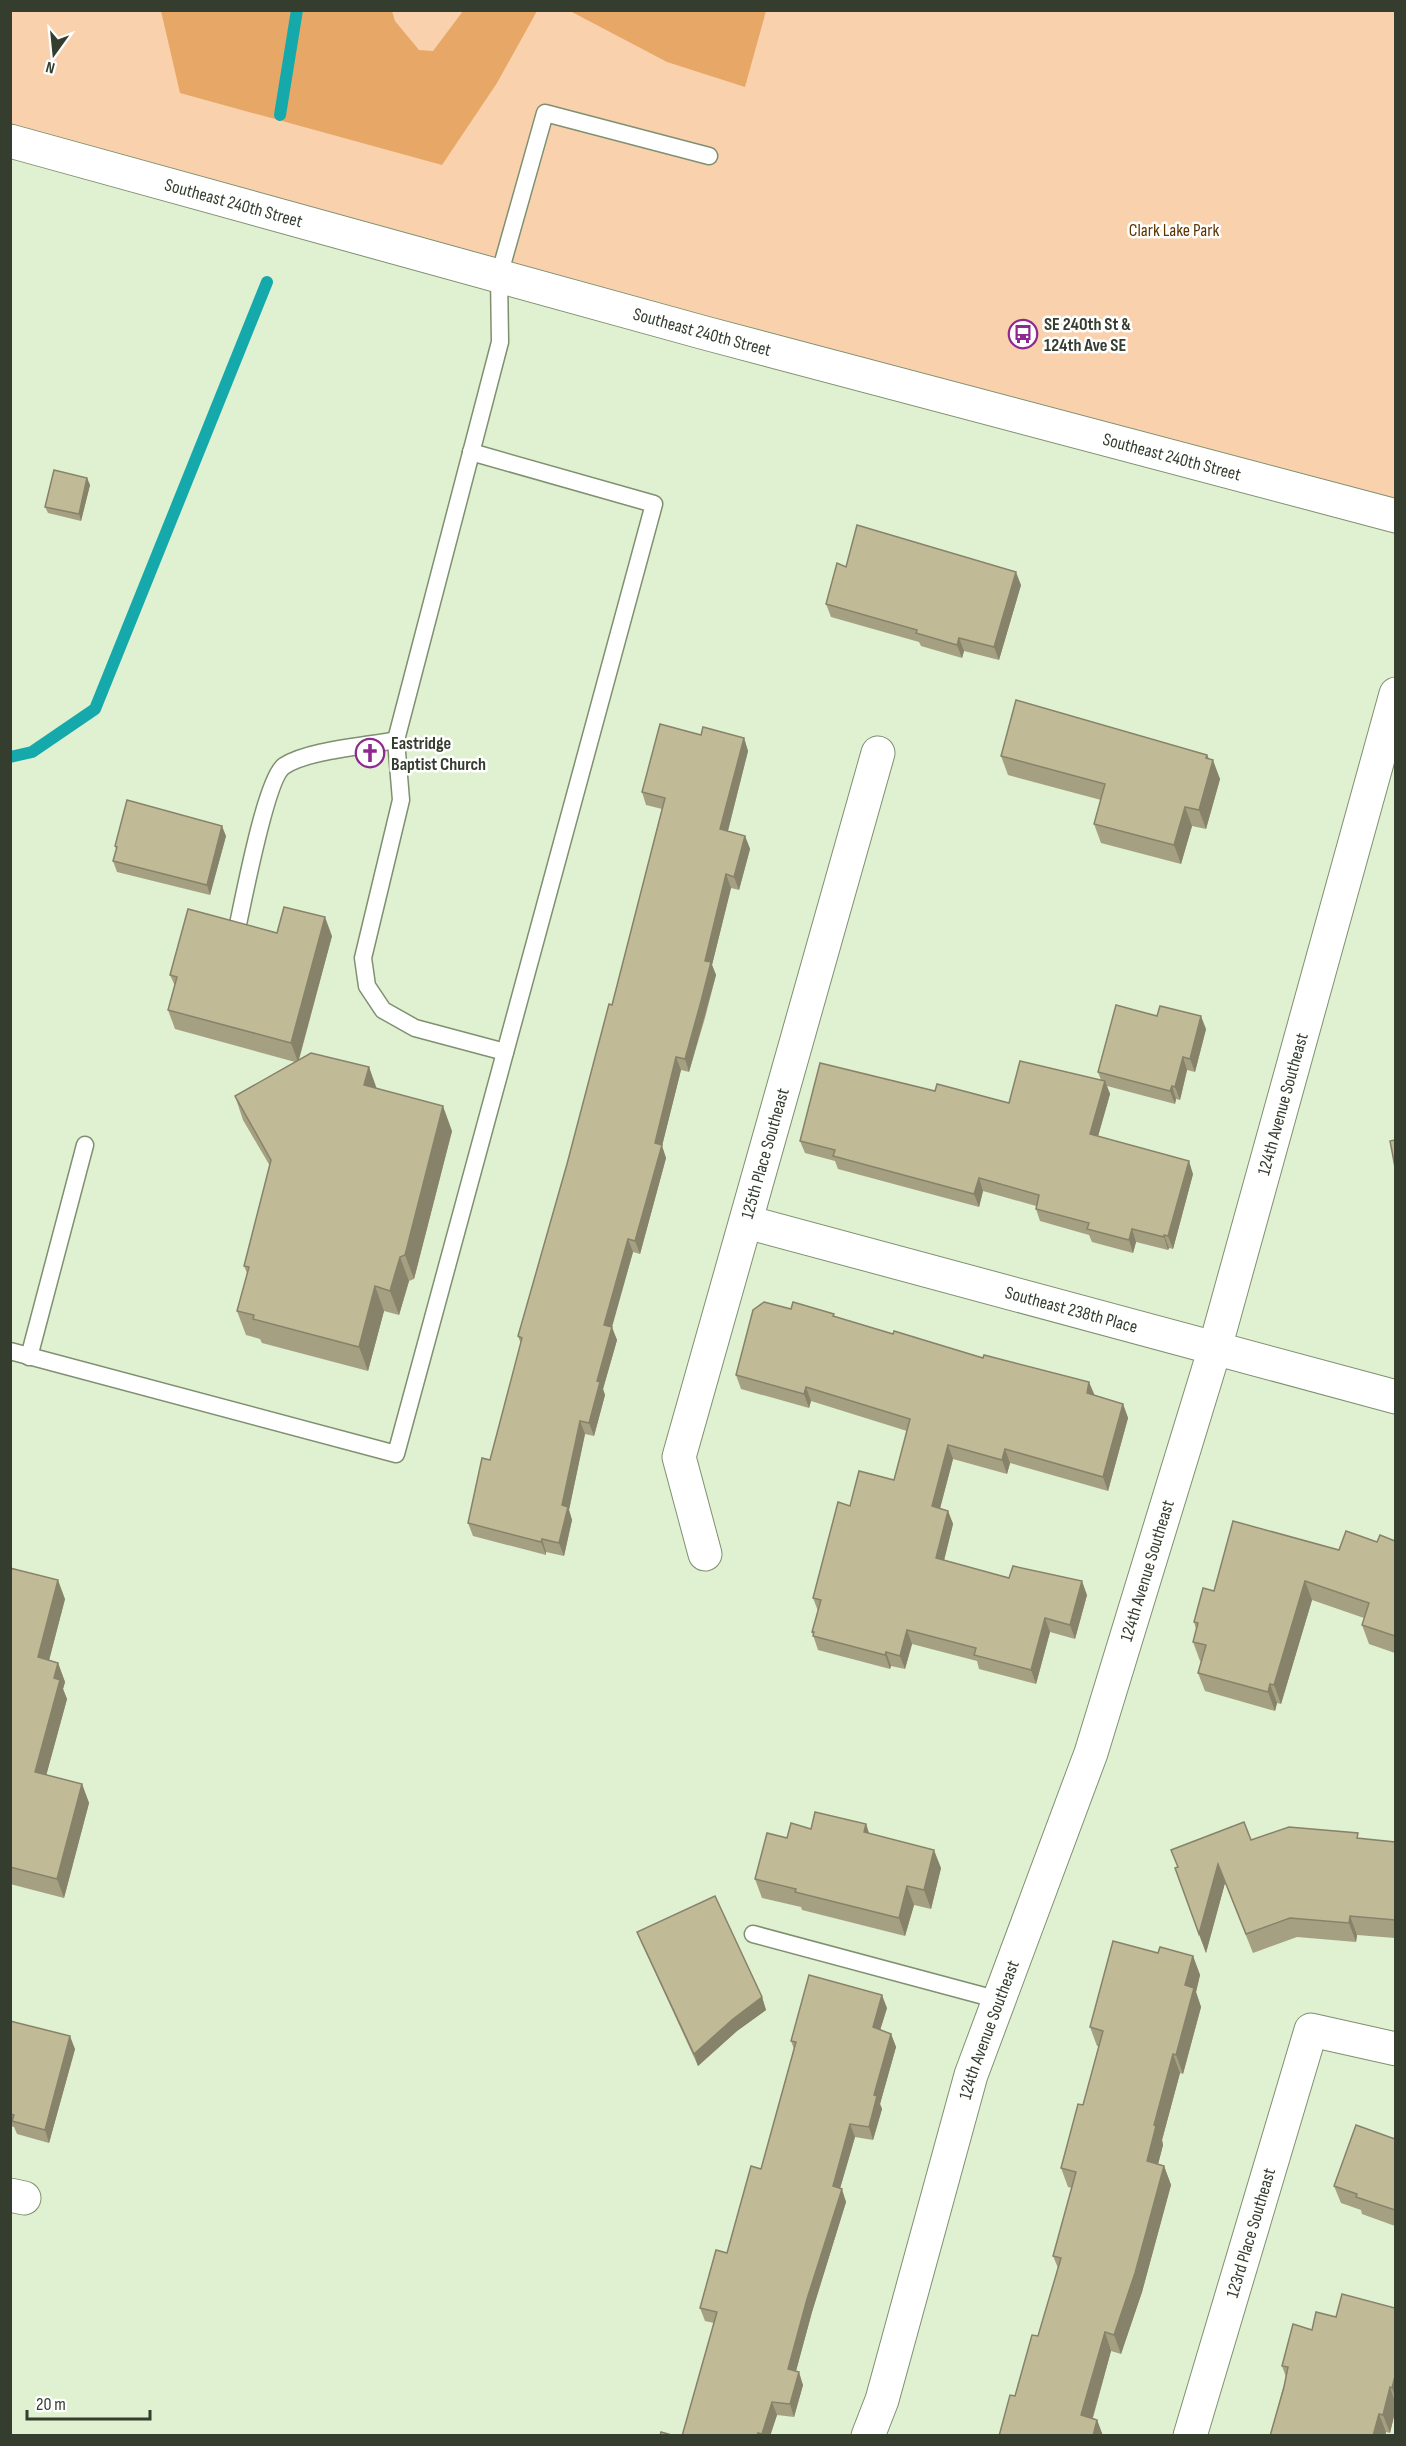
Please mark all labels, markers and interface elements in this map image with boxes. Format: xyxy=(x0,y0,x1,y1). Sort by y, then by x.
north arrow xyxy=(24,24,84,84)
text: N xyxy=(44,57,57,77)
street label: Southeast 240th Street xyxy=(162,174,305,232)
park label: Clark Lake Park xyxy=(1129,220,1219,241)
street label: Southeast 240th Street xyxy=(631,303,774,361)
place label: SE 240th St & 124th Ave SE xyxy=(1044,314,1131,356)
bus stop icon: SE 240th St & 124th Ave SE xyxy=(1007,318,1039,350)
street label: Southeast 240th Street xyxy=(1101,428,1244,485)
place label: Eastridge Baptist Church xyxy=(391,733,486,775)
church icon: Eastridge Baptist Church xyxy=(354,737,386,769)
street label: 124th Avenue Southeast xyxy=(1253,1030,1312,1177)
street label: 125th Place Southeast xyxy=(736,1085,793,1221)
street label: Southeast 238th Place xyxy=(1003,1282,1140,1337)
street label: 124th Avenue Southeast xyxy=(1115,1497,1178,1644)
street label: 124th Avenue Southeast xyxy=(954,1957,1023,2102)
street label: 123rd Place Southeast xyxy=(1221,2165,1280,2300)
scale bar xyxy=(27,2383,150,2421)
text: 20 m xyxy=(36,2394,66,2415)

